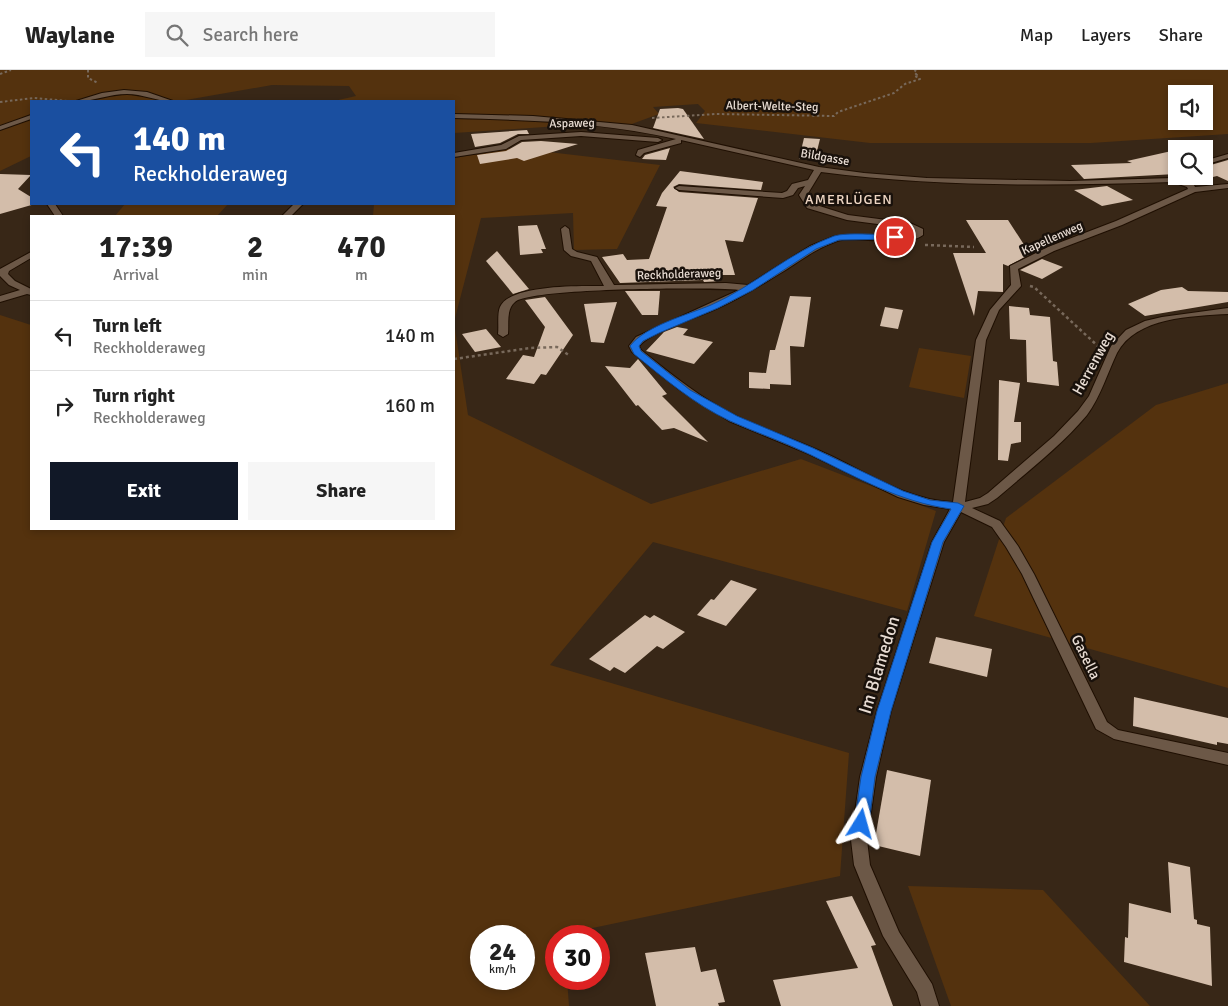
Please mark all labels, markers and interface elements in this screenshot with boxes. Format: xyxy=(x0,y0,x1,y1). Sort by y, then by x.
search box xyxy=(145,12,495,57)
text: Waylane xyxy=(25,20,115,50)
icon: search xyxy=(163,21,191,49)
text: Search here xyxy=(203,23,299,47)
text: Map xyxy=(1020,24,1053,46)
text: Layers xyxy=(1081,24,1131,46)
text: Share xyxy=(1159,24,1203,46)
map controls xyxy=(1168,85,1213,185)
button: sound xyxy=(1168,85,1213,130)
street label: Albert-Welte-Steg xyxy=(726,98,818,115)
street label: Aspaweg xyxy=(549,116,595,131)
text: 140 m xyxy=(133,117,226,160)
icon: left xyxy=(50,120,115,185)
button: search xyxy=(1168,140,1213,185)
street label: Bildgasse xyxy=(799,146,850,169)
text: Reckholderaweg xyxy=(133,160,288,187)
district label: AMERLÜGEN xyxy=(805,191,893,208)
pin xyxy=(874,216,916,258)
street label: Kapellenweg xyxy=(1019,218,1085,259)
icon: arrive xyxy=(881,223,909,251)
text: 17:39 xyxy=(99,229,173,266)
text: 2 xyxy=(247,229,263,266)
text: 470 xyxy=(337,229,386,266)
text: Arrival xyxy=(113,265,159,285)
text: min xyxy=(242,265,268,285)
text: m xyxy=(355,265,368,285)
street label: Reckholderaweg xyxy=(637,266,721,283)
text: Turn left xyxy=(93,314,162,338)
icon: left xyxy=(50,322,78,350)
text: 140 m xyxy=(385,324,435,348)
street label: Herrenweg xyxy=(1068,328,1118,398)
text: Reckholderaweg xyxy=(93,338,206,358)
text: Turn right xyxy=(93,384,175,408)
icon: right xyxy=(50,392,78,420)
text: 160 m xyxy=(385,394,435,418)
text: Reckholderaweg xyxy=(93,408,206,428)
button: Exit xyxy=(50,462,238,520)
button: Share xyxy=(248,462,435,520)
street label: Im Blamedon xyxy=(854,613,904,717)
street label: Gasella xyxy=(1067,632,1105,682)
position arrow xyxy=(834,797,886,849)
speed limit sign: 30 xyxy=(545,925,610,990)
text: 24 xyxy=(489,936,516,967)
text: km/h xyxy=(489,962,516,977)

